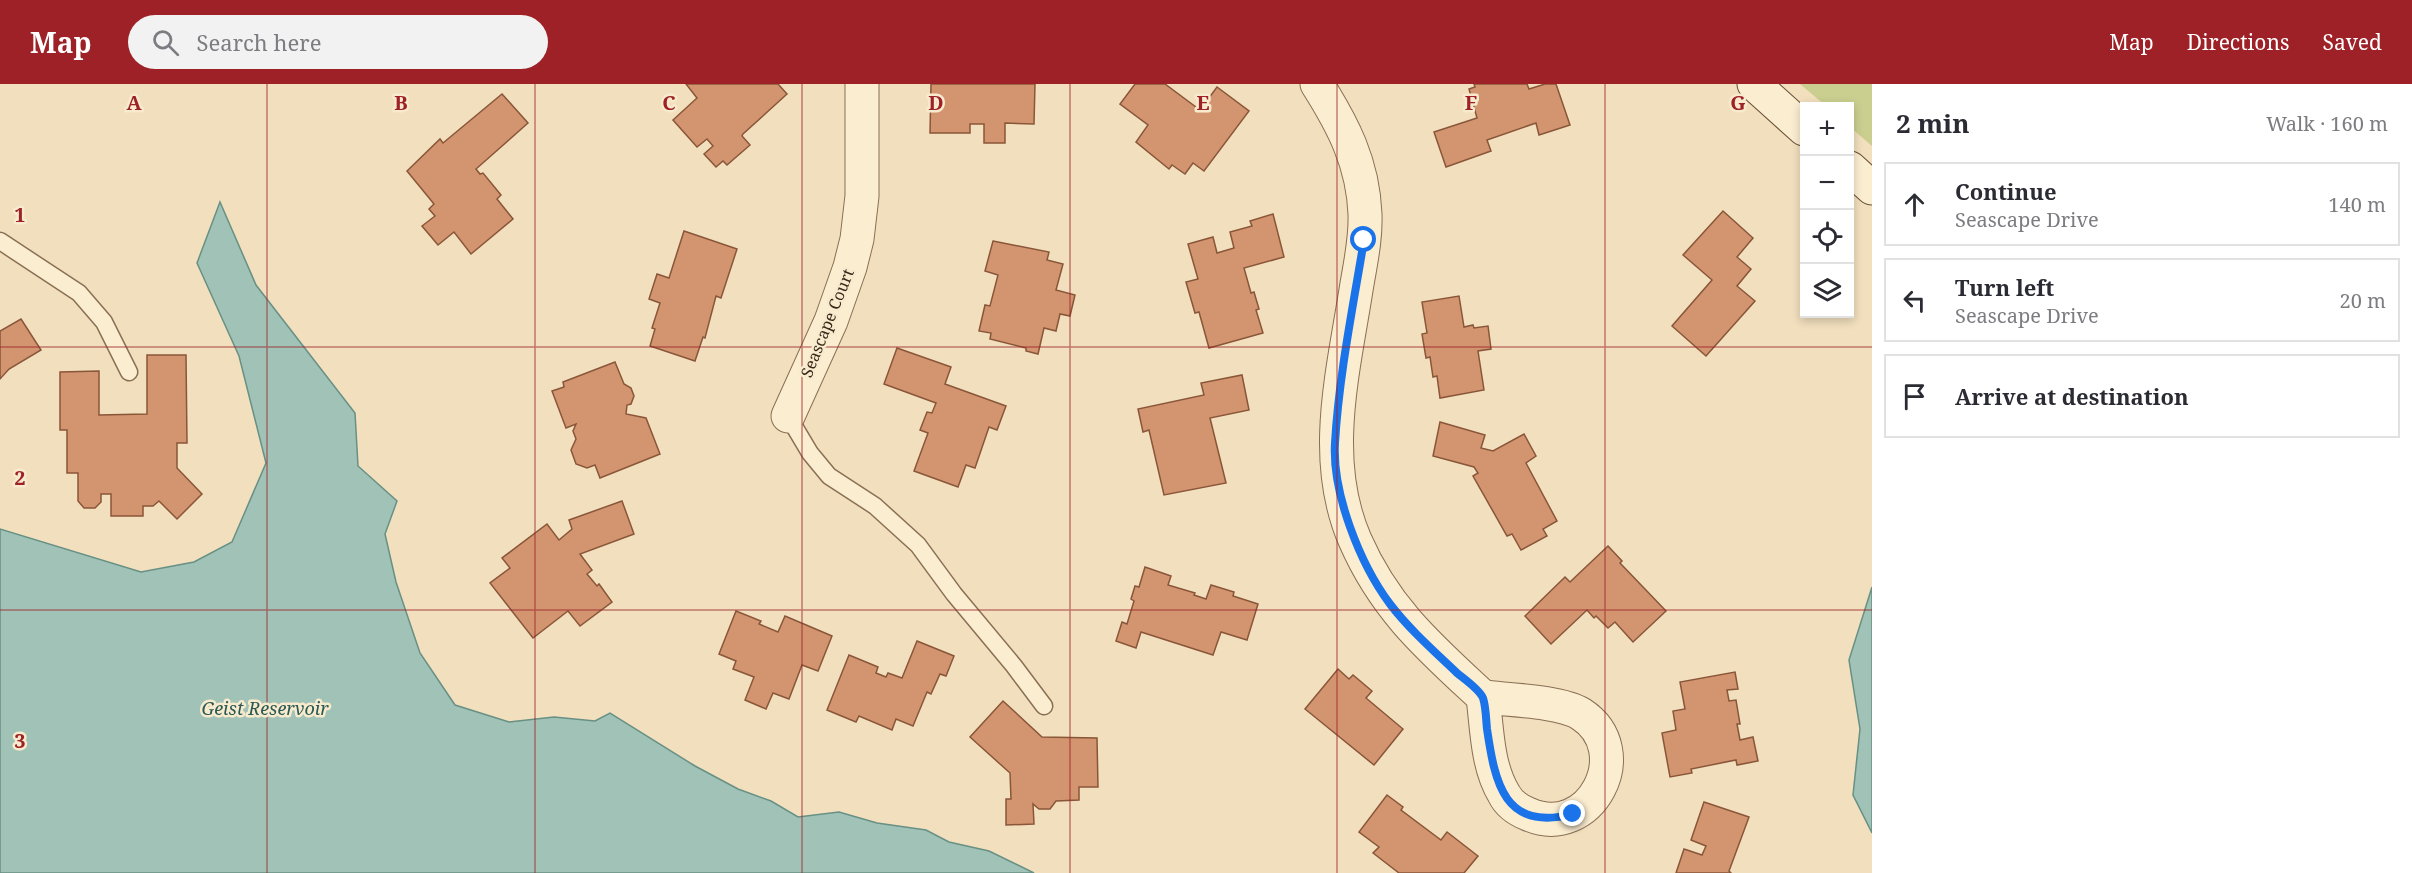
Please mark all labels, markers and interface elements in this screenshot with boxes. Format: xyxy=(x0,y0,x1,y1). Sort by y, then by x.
search box xyxy=(128,15,548,69)
text: Map xyxy=(30,23,92,61)
icon: search xyxy=(149,26,182,59)
text: Search here xyxy=(197,27,321,57)
text: Map xyxy=(2109,28,2154,56)
text: Directions xyxy=(2187,28,2289,56)
text: Saved xyxy=(2322,28,2382,56)
text: A xyxy=(126,89,142,116)
text: B xyxy=(394,89,408,116)
text: C xyxy=(662,89,676,116)
text: D xyxy=(928,89,944,116)
text: E xyxy=(1196,89,1210,116)
text: F xyxy=(1465,89,1477,116)
text: G xyxy=(1730,89,1746,116)
map controls xyxy=(1800,102,1854,318)
button: + xyxy=(1800,102,1854,156)
text: 2 min xyxy=(1896,105,1970,141)
text: Walk · 160 m xyxy=(2266,110,2388,137)
button: − xyxy=(1800,156,1854,210)
text: Continue xyxy=(1955,176,2057,206)
icon: ahead xyxy=(1898,188,1931,221)
text: 140 m xyxy=(2328,191,2386,218)
text: 1 xyxy=(14,201,26,228)
text: Seascape Drive xyxy=(1955,206,2099,233)
button: locate xyxy=(1800,210,1854,264)
route start xyxy=(1350,226,1376,252)
button: layers xyxy=(1800,264,1854,318)
street label: Seascape Court xyxy=(795,265,859,381)
text: Turn left xyxy=(1955,272,2054,302)
icon: left xyxy=(1898,284,1931,317)
text: 20 m xyxy=(2340,287,2386,314)
text: Seascape Drive xyxy=(1955,302,2099,329)
icon: arrive xyxy=(1898,380,1931,413)
text: Arrive at destination xyxy=(1955,381,2189,411)
text: 2 xyxy=(14,464,26,491)
water label: Geist Reservoir xyxy=(201,696,329,720)
text: 3 xyxy=(14,727,26,754)
route end xyxy=(1559,800,1585,826)

